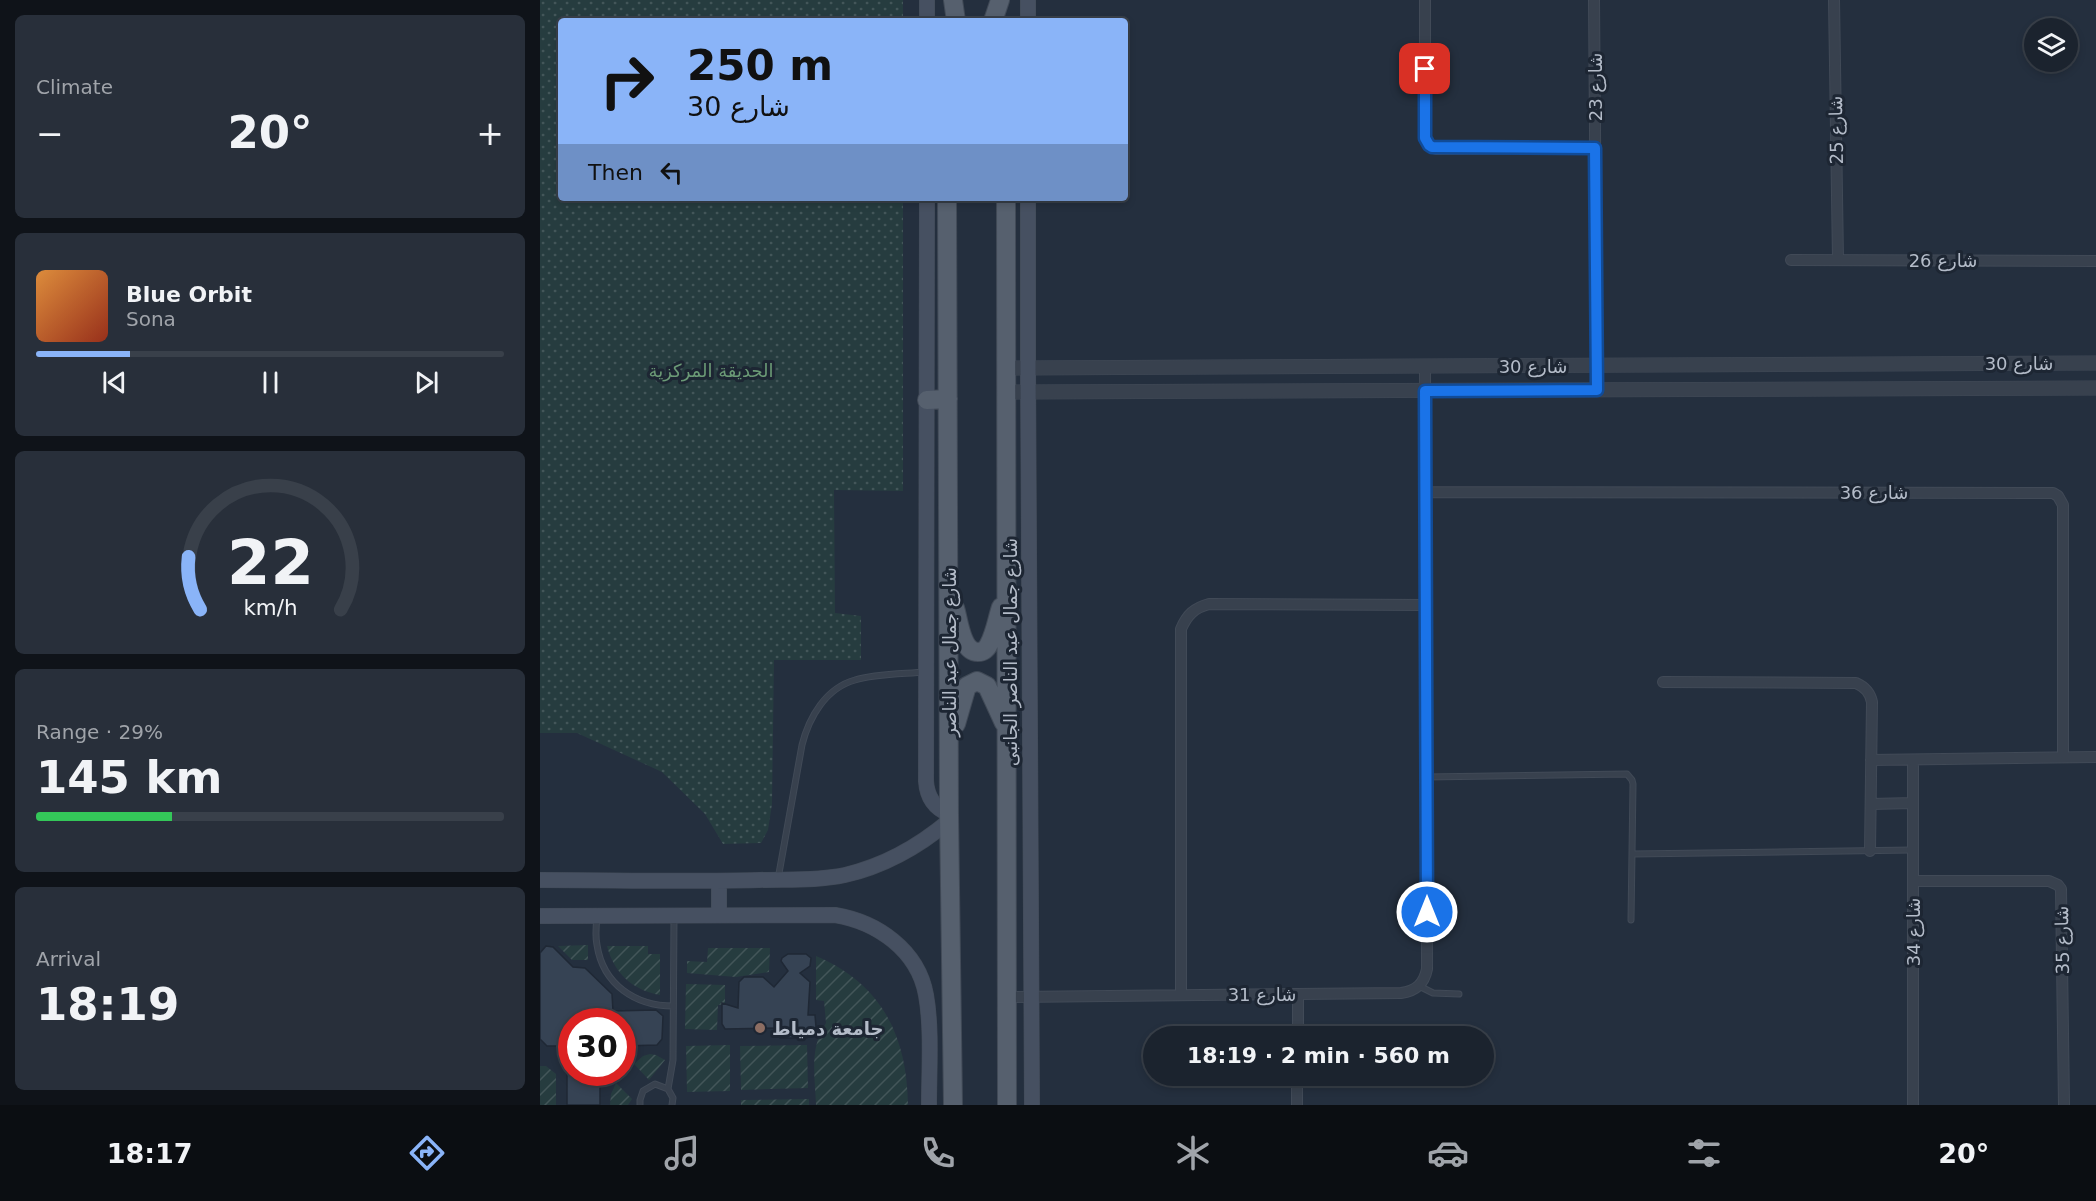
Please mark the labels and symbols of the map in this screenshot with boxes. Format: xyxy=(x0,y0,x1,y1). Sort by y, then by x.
pin xyxy=(1399,43,1450,94)
street label: شارع 23 xyxy=(1585,53,1607,121)
street label: شارع 25 xyxy=(1825,95,1848,164)
street label: شارع 26 xyxy=(1909,250,1977,272)
street label: شارع 30 xyxy=(1985,353,2053,375)
street label: شارع 30 xyxy=(1499,356,1567,378)
park label: الحديقة المركزية xyxy=(648,360,774,382)
street label: شارع 36 xyxy=(1840,482,1908,504)
street label: شارع جمال عبد الناصر الجانبى xyxy=(1000,538,1022,766)
street label: شارع جمال عبد الناصر xyxy=(939,567,961,738)
position arrow xyxy=(1395,880,1459,944)
street label: شارع 34 xyxy=(1903,898,1925,966)
street label: شارع 35 xyxy=(2051,905,2074,974)
street label: شارع 31 xyxy=(1228,984,1296,1006)
speed limit sign: 30 xyxy=(558,1008,636,1086)
place label: جامعة دمياط xyxy=(772,1018,883,1039)
marker: جامعة دمياط xyxy=(753,1021,767,1035)

